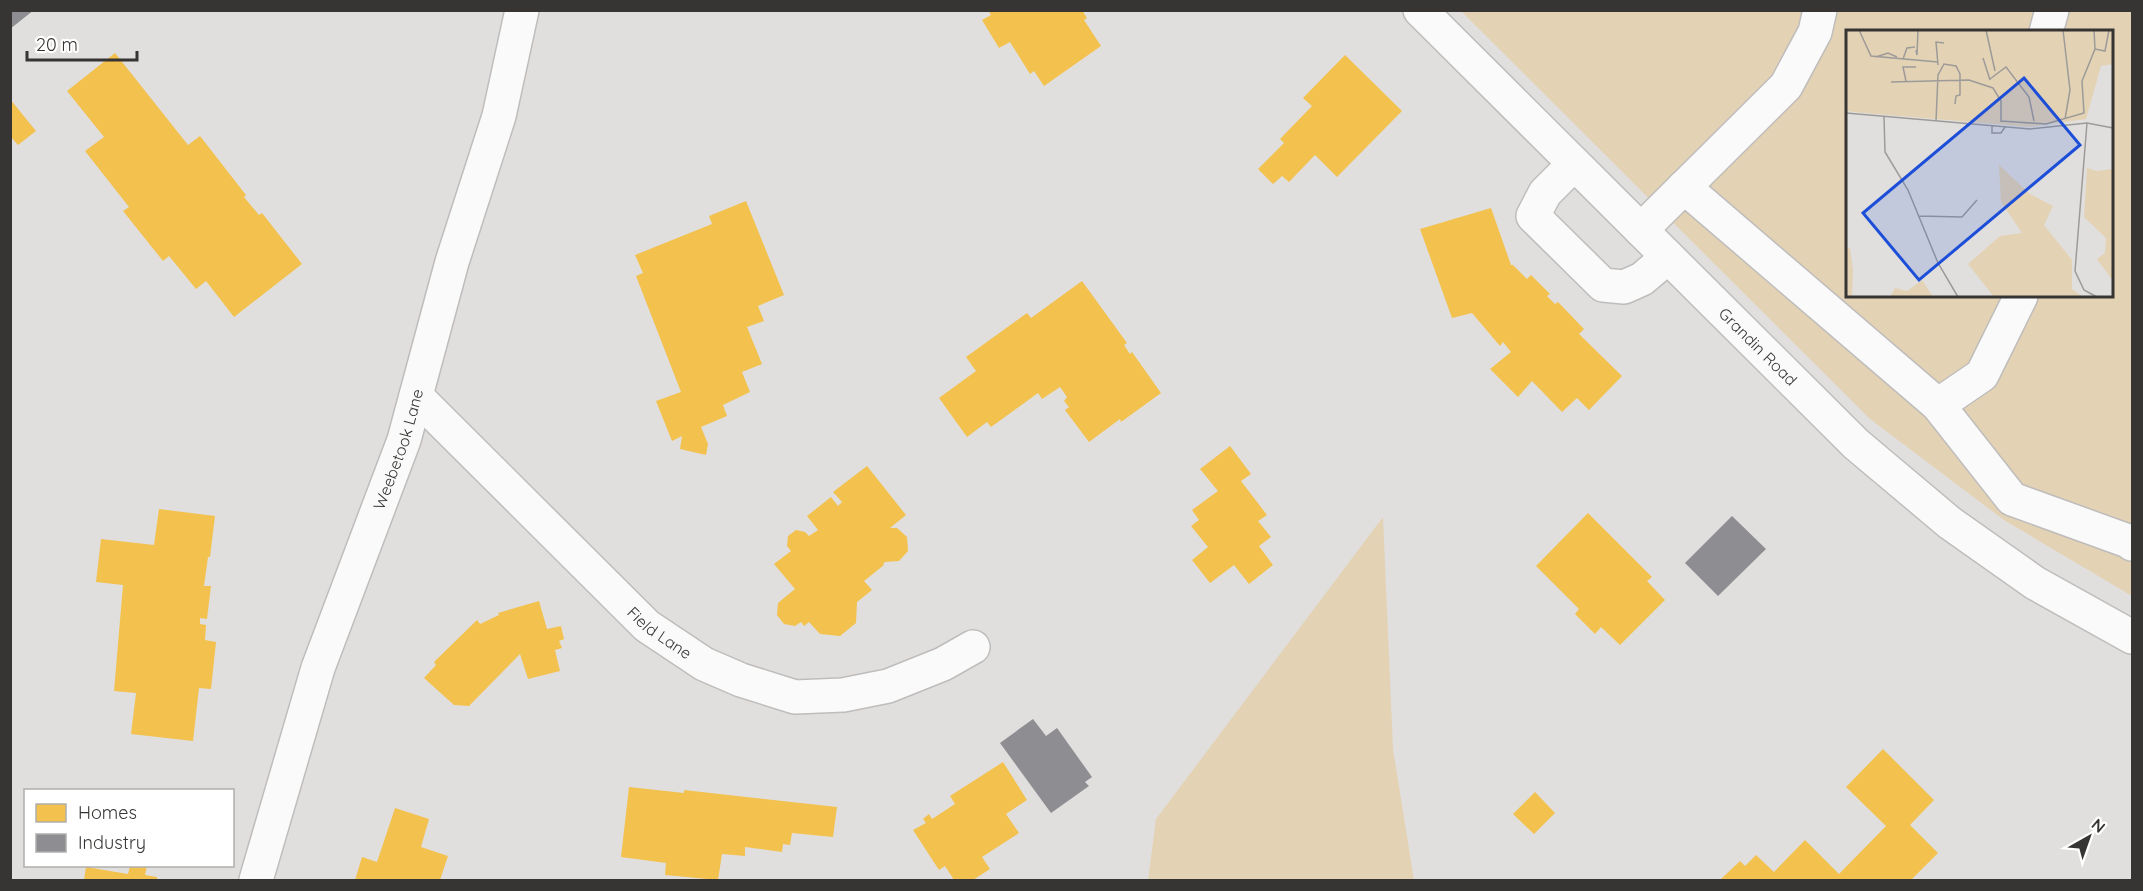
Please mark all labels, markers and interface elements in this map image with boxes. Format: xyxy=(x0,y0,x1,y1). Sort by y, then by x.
scale bar xyxy=(27,24,136,62)
inset map xyxy=(1846,30,2113,297)
text: 20 m xyxy=(36,33,78,56)
street label: Grandin Road xyxy=(1715,303,1801,390)
street label: Weebetook Lane xyxy=(369,387,427,512)
street label: Field Lane xyxy=(623,602,696,663)
legend xyxy=(24,789,234,867)
text: Homes xyxy=(78,801,137,824)
north arrow xyxy=(2059,807,2119,867)
text: N xyxy=(2088,814,2110,837)
text: Industry xyxy=(78,831,146,854)

